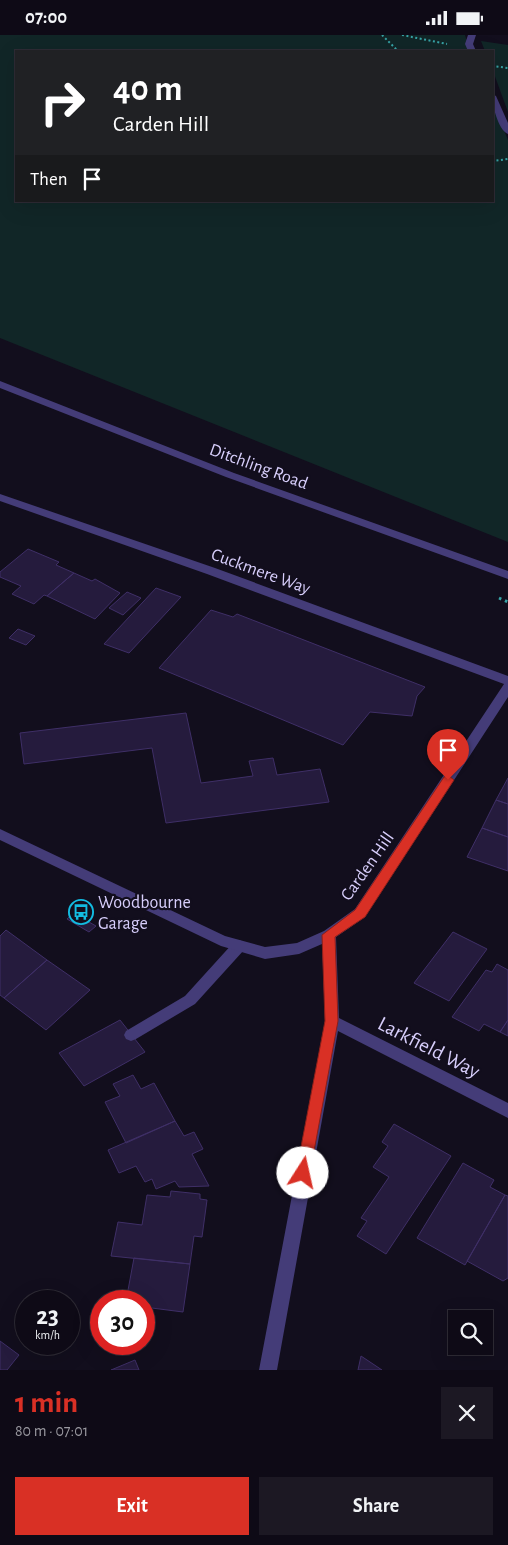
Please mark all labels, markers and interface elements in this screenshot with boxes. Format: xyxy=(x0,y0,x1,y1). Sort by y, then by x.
text: 07:00 xyxy=(25,8,67,27)
icon: right xyxy=(30,70,95,135)
text: 40 m xyxy=(113,72,182,107)
text: Carden Hill xyxy=(113,113,209,135)
icon: arrive xyxy=(78,165,106,193)
text: Then xyxy=(30,170,68,189)
street label: Ditchling Road xyxy=(207,441,310,493)
street label: Cuckmere Way xyxy=(209,546,313,598)
pin xyxy=(427,729,469,780)
icon: arrive xyxy=(434,736,462,764)
street label: Carden Hill xyxy=(338,829,398,904)
place label: Woodbourne Garage xyxy=(98,894,191,933)
bus stop icon: Woodbourne Garage xyxy=(68,899,94,925)
street label: Larkfield Way xyxy=(374,1013,483,1082)
position arrow xyxy=(276,1146,328,1198)
speed limit sign: 30 xyxy=(90,1290,155,1355)
text: 23 xyxy=(36,1304,59,1329)
map controls xyxy=(448,1310,493,1355)
button: search xyxy=(448,1310,493,1355)
text: km/h xyxy=(35,1329,60,1341)
button: close xyxy=(441,1387,493,1439)
text: 1 min xyxy=(15,1388,78,1418)
text: 80 m · 07:01 xyxy=(15,1423,88,1439)
button: Exit xyxy=(15,1477,249,1535)
button: Share xyxy=(259,1477,493,1535)

